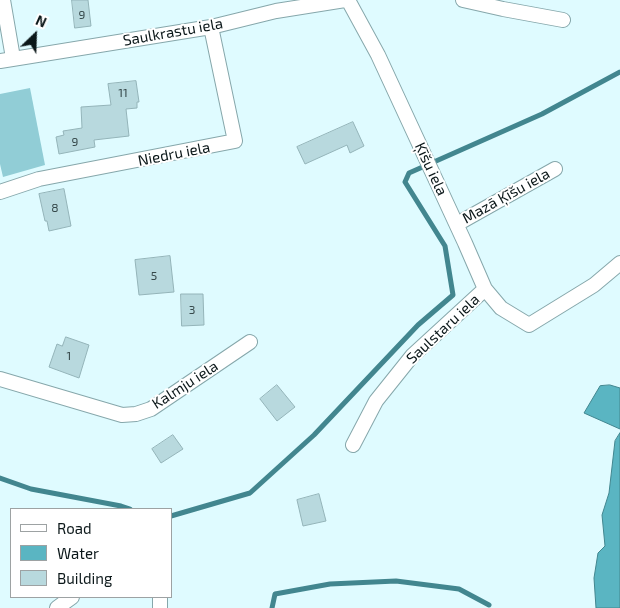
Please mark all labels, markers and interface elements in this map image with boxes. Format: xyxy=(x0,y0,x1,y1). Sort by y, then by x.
house number: 9 xyxy=(79,8,85,22)
north arrow xyxy=(10,10,60,60)
text: N xyxy=(33,11,49,31)
street label: Saulkrastu iela xyxy=(122,14,224,50)
house number: 11 xyxy=(118,86,128,100)
house number: 9 xyxy=(72,135,78,149)
street label: Niedru iela xyxy=(136,138,212,170)
street label: Ķīšu iela xyxy=(411,140,451,198)
street label: Mazā Ķīšu iela xyxy=(459,165,553,227)
house number: 8 xyxy=(51,201,59,215)
house number: 5 xyxy=(151,269,157,283)
street label: Saulstaru iela xyxy=(403,291,483,367)
house number: 3 xyxy=(189,303,195,317)
house number: 1 xyxy=(67,349,71,363)
street label: Kalmju iela xyxy=(149,357,221,413)
legend xyxy=(10,508,172,598)
text: Road xyxy=(57,519,92,537)
text: Water xyxy=(57,544,99,562)
text: Building xyxy=(57,569,112,587)

